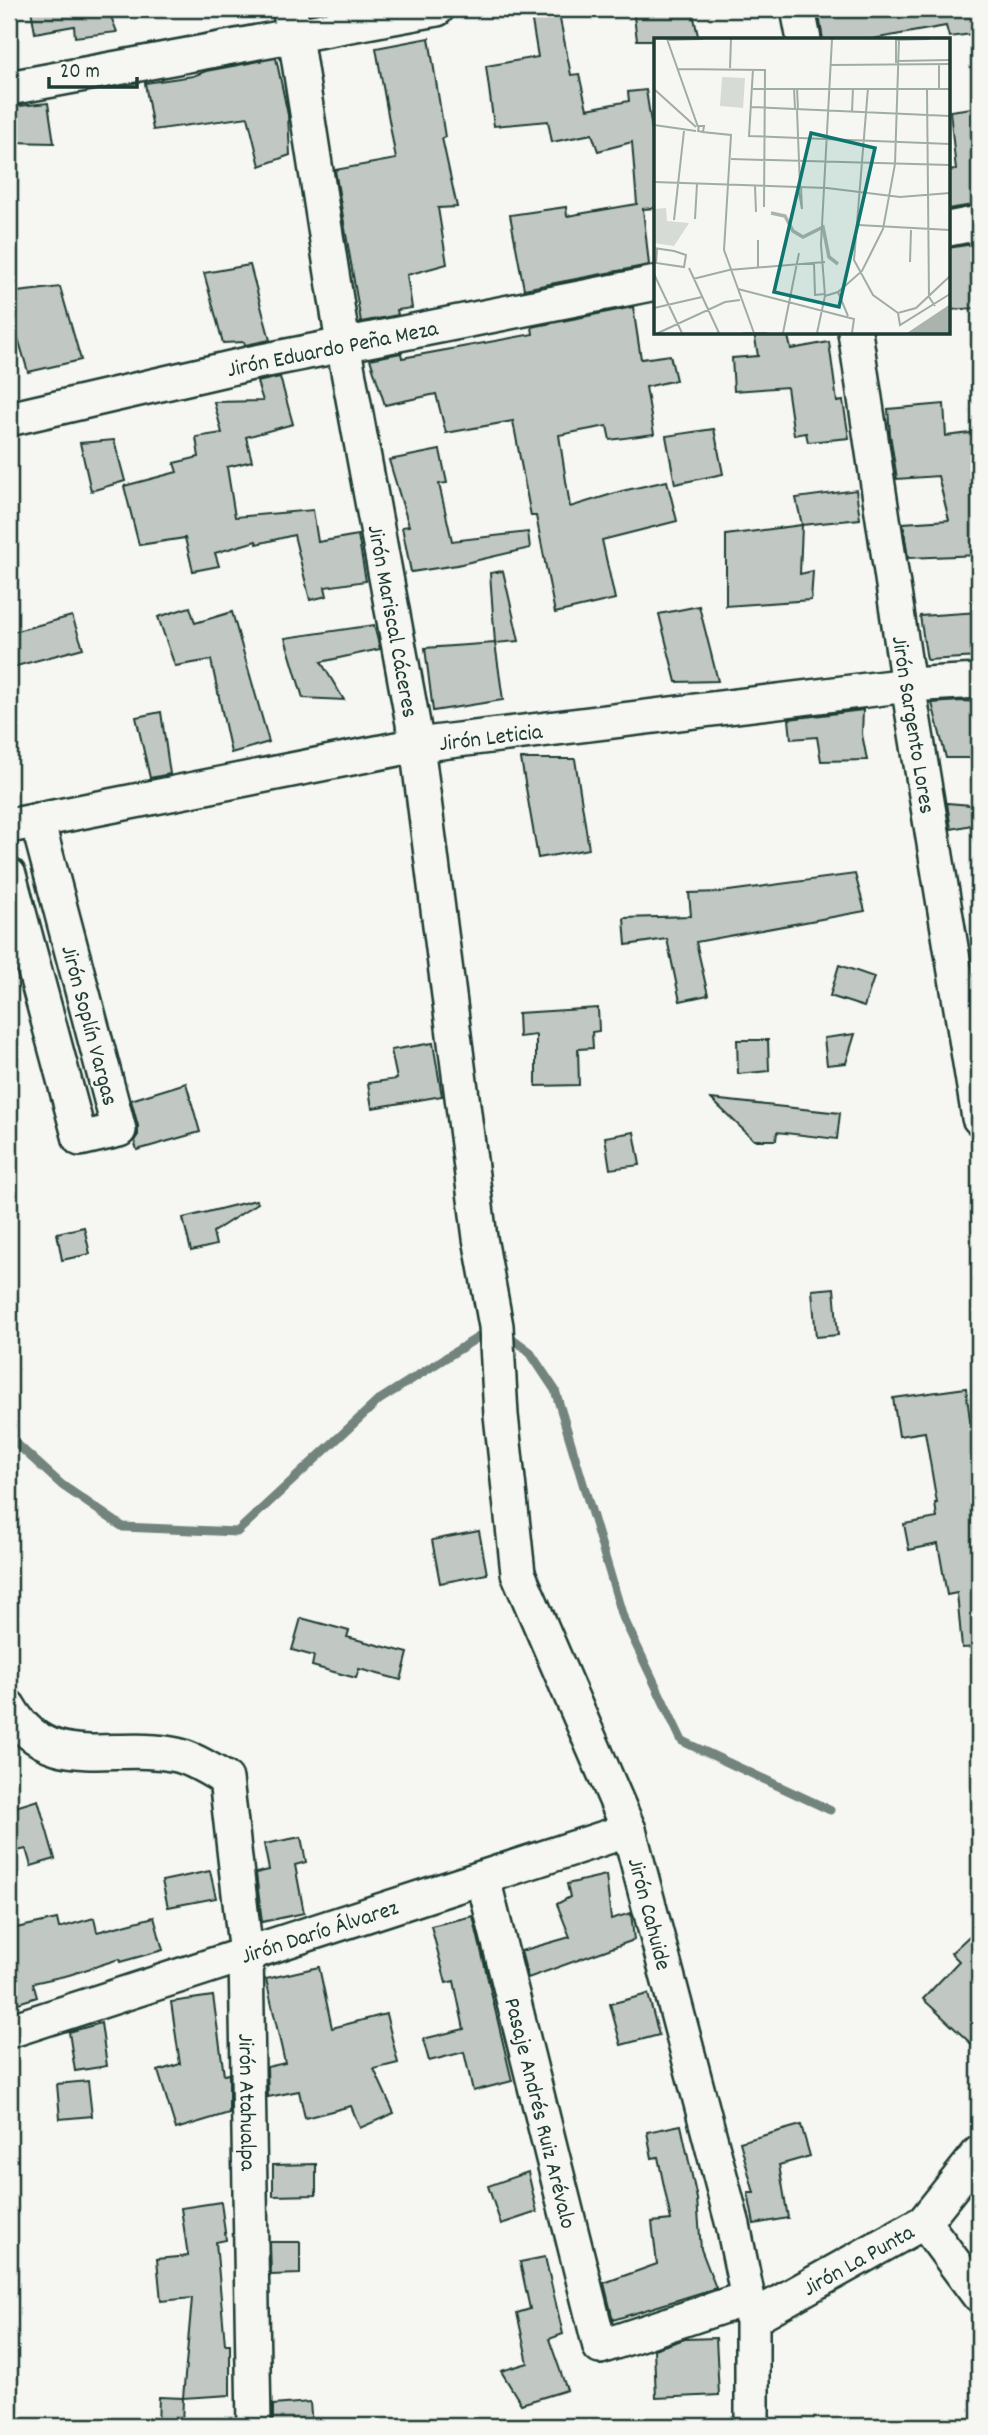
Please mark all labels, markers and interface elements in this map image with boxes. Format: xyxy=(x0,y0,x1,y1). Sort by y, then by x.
inset map xyxy=(654,38,950,334)
scale bar xyxy=(49,46,136,90)
text: 20 m xyxy=(60,58,100,88)
street label: Jirón Eduardo Peña Meza xyxy=(224,313,442,388)
street label: Jirón Mariscal Cáceres xyxy=(357,522,425,721)
street label: Jirón Sargento Lores xyxy=(881,634,942,816)
street label: Jirón Leticia xyxy=(437,717,546,762)
street label: Jirón Soplín Vargas xyxy=(50,942,125,1110)
street label: Jirón Cahuide xyxy=(617,1855,678,1974)
street label: Jirón Darío Álvarez xyxy=(237,1893,403,1975)
street label: Pasaje Andrés Ruiz Arévalo xyxy=(493,1995,583,2233)
street label: Jirón Atahualpa xyxy=(227,2033,263,2172)
street label: Jirón La Punta xyxy=(798,2217,922,2306)

